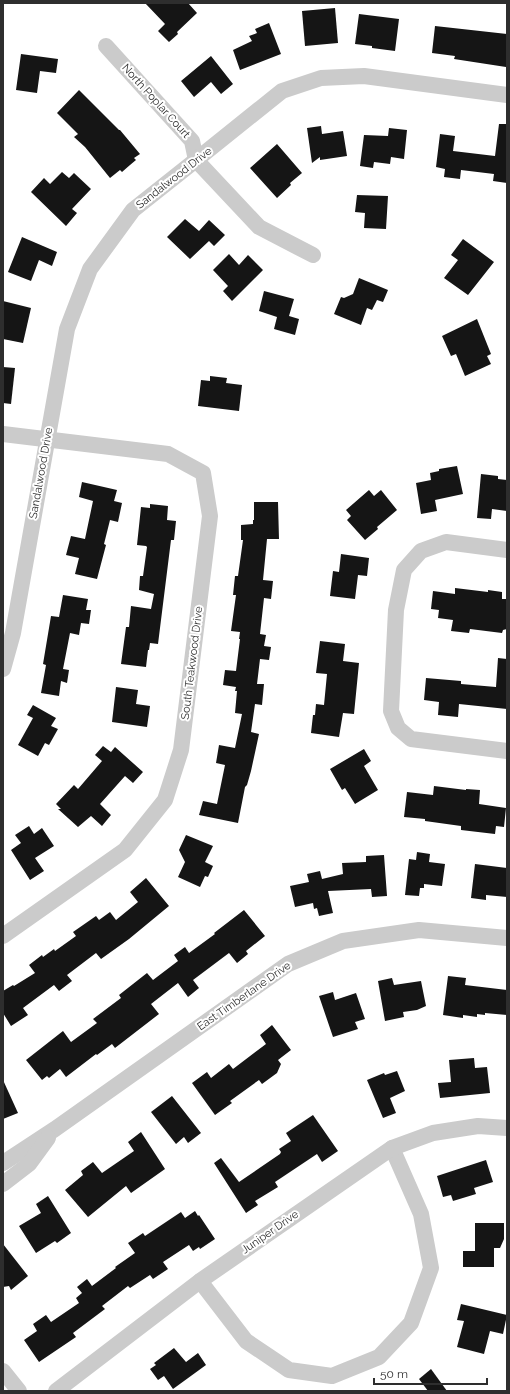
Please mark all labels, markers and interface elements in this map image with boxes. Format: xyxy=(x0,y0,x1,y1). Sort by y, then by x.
street label: North Poplar Court xyxy=(119,61,193,141)
street label: Sandalwood Drive xyxy=(134,144,215,212)
street label: Sandalwood Drive xyxy=(27,426,56,520)
street label: South Teakwood Drive xyxy=(179,605,205,720)
street label: East Timberlane Drive xyxy=(195,958,294,1033)
street label: Juniper Drive xyxy=(239,1207,301,1256)
scale bar xyxy=(374,1360,487,1386)
text: 50 m xyxy=(380,1367,408,1381)

